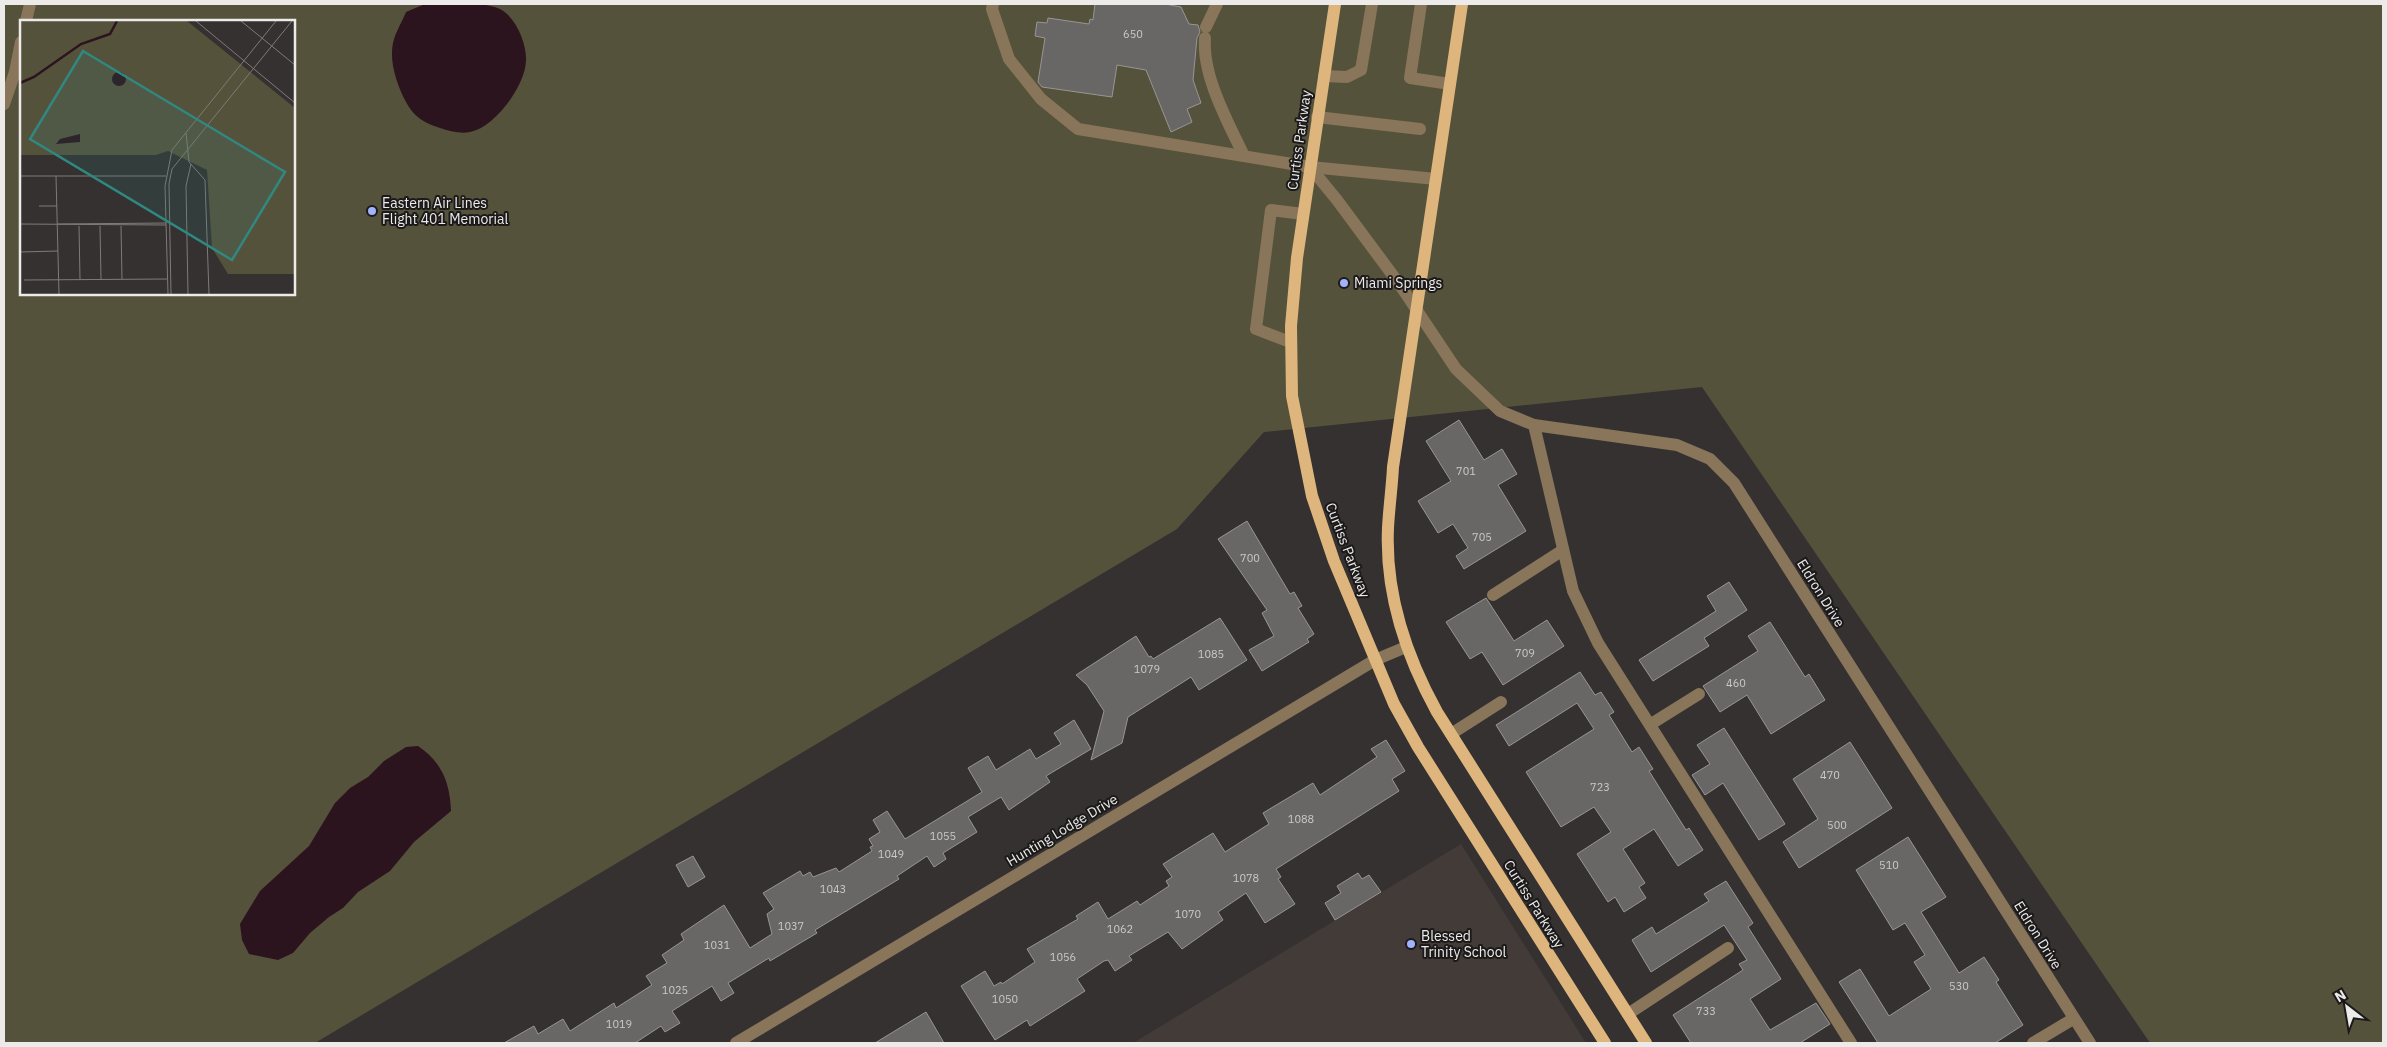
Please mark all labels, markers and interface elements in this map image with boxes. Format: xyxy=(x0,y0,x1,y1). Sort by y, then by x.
inset map xyxy=(20,20,295,295)
house number: 650 xyxy=(1123,27,1143,41)
street label: Curtiss Parkway xyxy=(1283,89,1315,191)
place label: Eastern Air Lines Flight 401 Memorial xyxy=(382,194,508,228)
marker: Eastern Air Lines Flight 401 Memorial xyxy=(366,205,378,217)
place label: Miami Springs xyxy=(1354,274,1443,292)
marker: Miami Springs xyxy=(1338,277,1350,289)
house number: 701 xyxy=(1456,464,1476,478)
street label: Curtiss Parkway xyxy=(1322,500,1374,600)
house number: 705 xyxy=(1472,530,1492,544)
house number: 700 xyxy=(1240,551,1260,565)
street label: Eldron Drive xyxy=(1793,556,1849,631)
house number: 709 xyxy=(1515,646,1535,660)
house number: 1085 xyxy=(1198,647,1224,661)
house number: 1079 xyxy=(1134,662,1160,676)
house number: 460 xyxy=(1726,676,1746,690)
house number: 470 xyxy=(1820,768,1840,782)
house number: 723 xyxy=(1590,780,1610,794)
street label: Hunting Lodge Drive xyxy=(1003,790,1121,870)
house number: 1088 xyxy=(1288,812,1314,826)
house number: 500 xyxy=(1827,818,1847,832)
house number: 1055 xyxy=(930,829,956,843)
house number: 1049 xyxy=(878,847,904,861)
street label: Curtiss Parkway xyxy=(1500,857,1568,951)
house number: 510 xyxy=(1879,858,1899,872)
house number: 1078 xyxy=(1233,871,1259,885)
house number: 1043 xyxy=(820,882,846,896)
street label: Eldron Drive xyxy=(2010,898,2066,973)
house number: 1070 xyxy=(1175,907,1201,921)
house number: 1037 xyxy=(778,919,804,933)
house number: 1062 xyxy=(1107,922,1133,936)
place label: Blessed Trinity School xyxy=(1421,927,1506,961)
house number: 1031 xyxy=(704,938,731,952)
marker: Blessed Trinity School xyxy=(1405,938,1417,950)
house number: 1056 xyxy=(1050,950,1076,964)
house number: 530 xyxy=(1949,979,1969,993)
north arrow xyxy=(2322,982,2372,1032)
house number: 1025 xyxy=(662,983,688,997)
text: N xyxy=(2331,986,2349,1006)
house number: 1050 xyxy=(992,992,1018,1006)
house number: 733 xyxy=(1696,1004,1716,1018)
house number: 1019 xyxy=(606,1017,632,1031)

